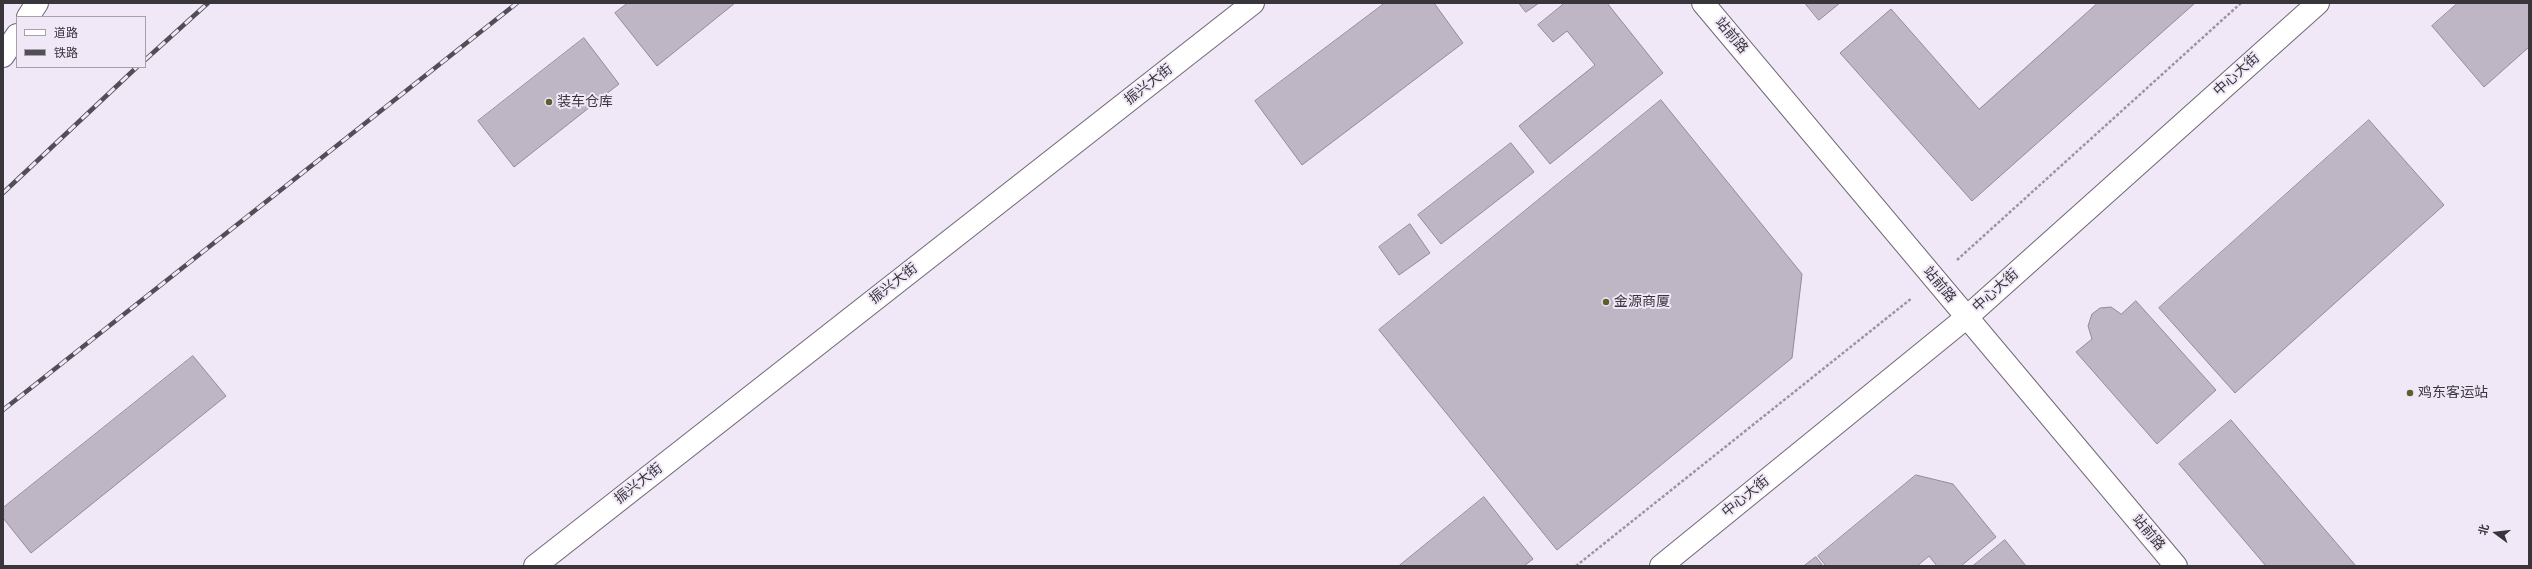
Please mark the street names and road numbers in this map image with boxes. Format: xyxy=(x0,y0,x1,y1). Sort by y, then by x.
street label: 站前路 xyxy=(1711,15,1751,57)
street label: 中心大街 xyxy=(2211,50,2263,100)
street label: 振兴大街 xyxy=(1122,61,1176,109)
street label: 振兴大街 xyxy=(867,260,921,308)
street label: 站前路 xyxy=(1919,264,1959,306)
street label: 中心大街 xyxy=(1970,266,2022,316)
street label: 振兴大街 xyxy=(612,460,666,508)
street label: 中心大街 xyxy=(1719,473,1773,521)
street label: 站前路 xyxy=(2128,512,2168,554)

